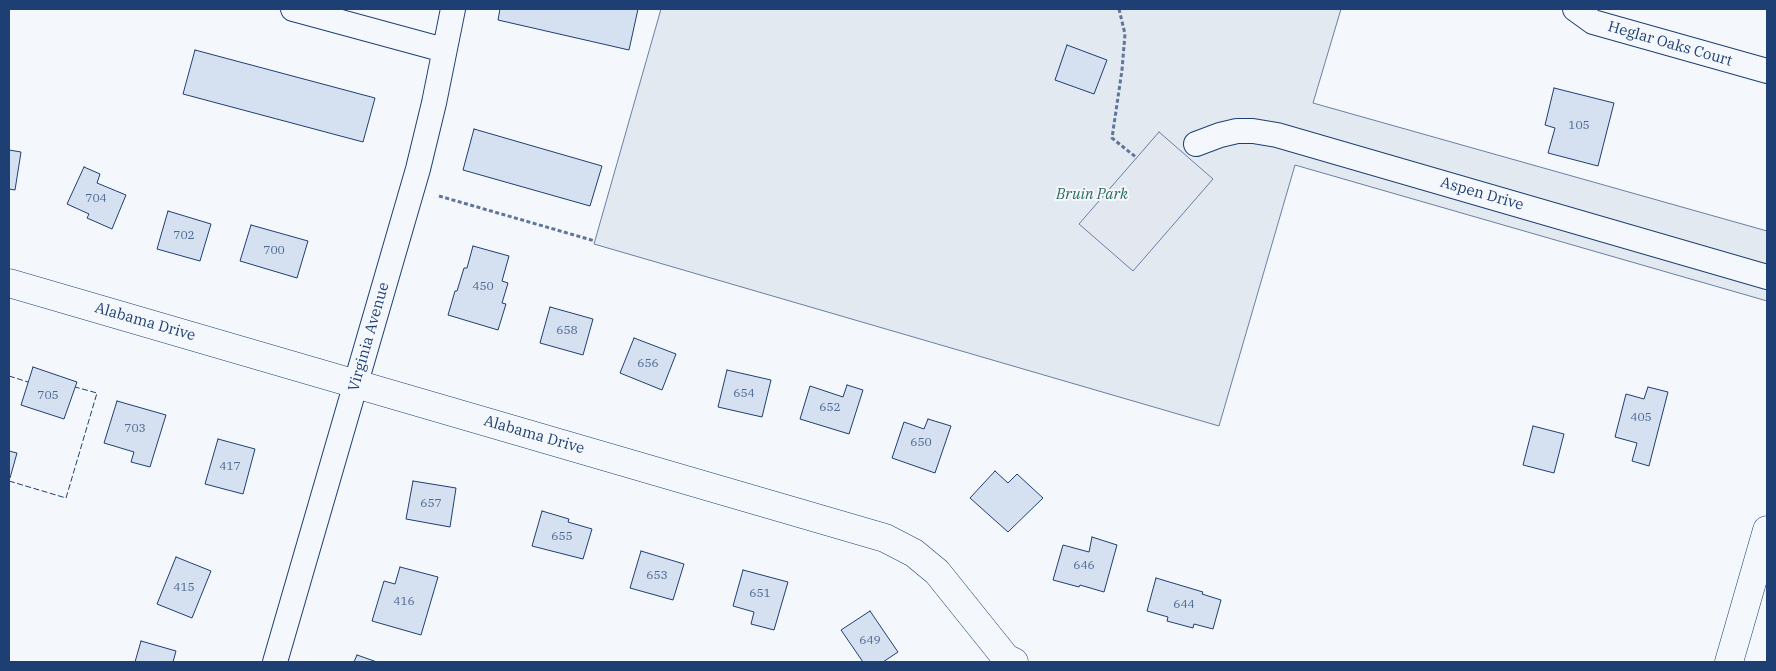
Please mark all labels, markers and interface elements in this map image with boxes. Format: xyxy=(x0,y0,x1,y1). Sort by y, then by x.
street label: Heglar Oaks Court xyxy=(1606,18,1734,70)
house number: 105 xyxy=(1568,119,1590,133)
street label: Aspen Drive xyxy=(1438,174,1526,214)
park label: Bruin Park xyxy=(1056,186,1128,204)
house number: 704 xyxy=(85,192,107,206)
house number: 702 xyxy=(173,229,195,243)
house number: 700 xyxy=(263,244,285,258)
street label: Virginia Avenue xyxy=(345,280,393,394)
house number: 450 xyxy=(472,280,494,294)
street label: Alabama Drive xyxy=(93,299,197,345)
house number: 658 xyxy=(556,324,578,338)
house number: 656 xyxy=(637,357,659,371)
house number: 654 xyxy=(733,387,755,401)
house number: 705 xyxy=(37,389,59,403)
house number: 652 xyxy=(819,401,841,415)
house number: 405 xyxy=(1630,411,1652,425)
street label: Alabama Drive xyxy=(482,412,586,458)
house number: 703 xyxy=(124,422,146,436)
house number: 650 xyxy=(910,436,932,450)
house number: 417 xyxy=(219,460,241,474)
house number: 657 xyxy=(420,497,442,511)
house number: 655 xyxy=(551,530,573,544)
house number: 646 xyxy=(1073,559,1095,573)
house number: 653 xyxy=(646,569,668,583)
house number: 415 xyxy=(173,581,195,595)
house number: 651 xyxy=(749,587,771,601)
house number: 416 xyxy=(393,595,415,609)
house number: 644 xyxy=(1173,598,1195,612)
house number: 649 xyxy=(859,634,881,648)

